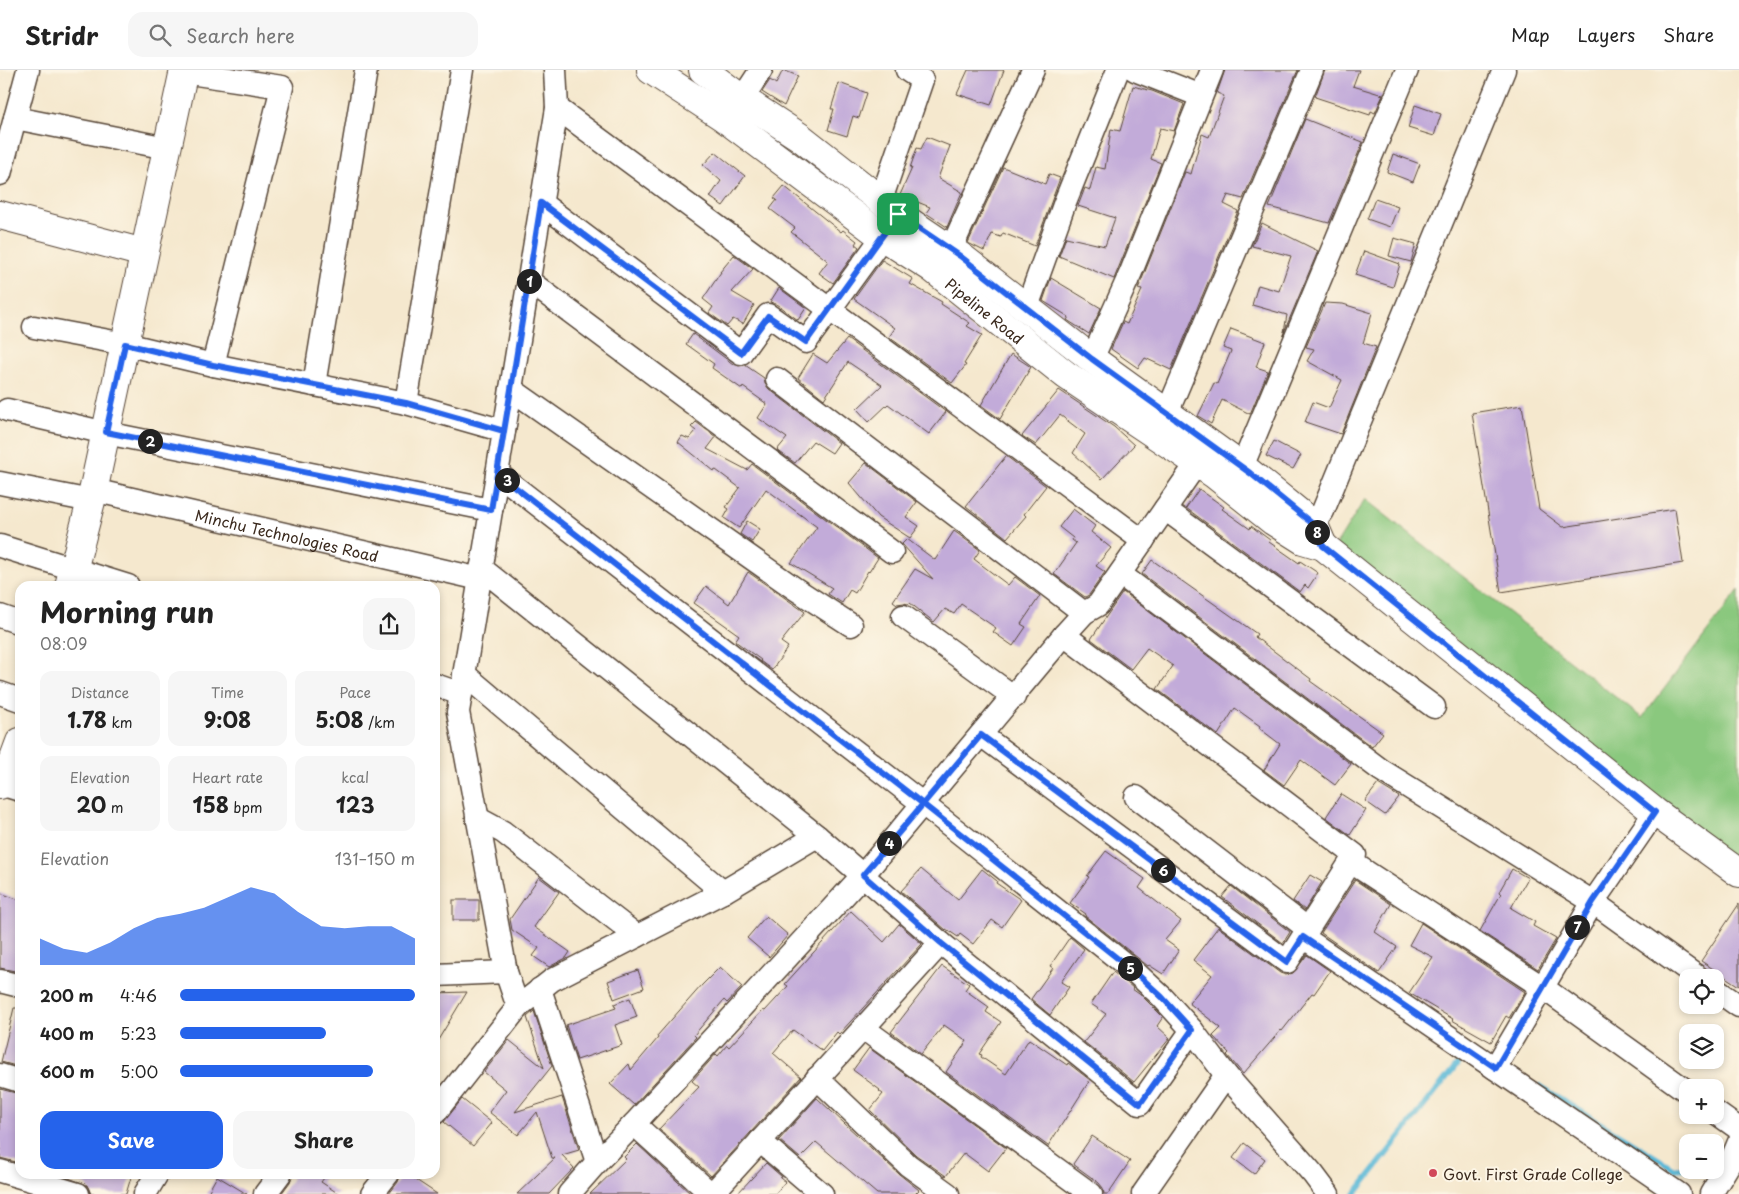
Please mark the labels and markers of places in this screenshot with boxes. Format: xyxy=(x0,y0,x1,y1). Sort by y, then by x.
pin xyxy=(877,193,919,235)
pin: 1 xyxy=(516,268,542,294)
pin: 2 xyxy=(138,428,162,454)
pin: 3 xyxy=(494,468,520,492)
pin: 8 xyxy=(1304,520,1330,544)
pin: 4 xyxy=(876,830,902,856)
pin: 6 xyxy=(1150,858,1176,882)
pin: 7 xyxy=(1564,914,1590,940)
pin: 5 xyxy=(1118,956,1142,980)
place label: Govt. First Grade College xyxy=(1443,1162,1623,1185)
marker: Govt. First Grade College xyxy=(1427,1167,1439,1179)

